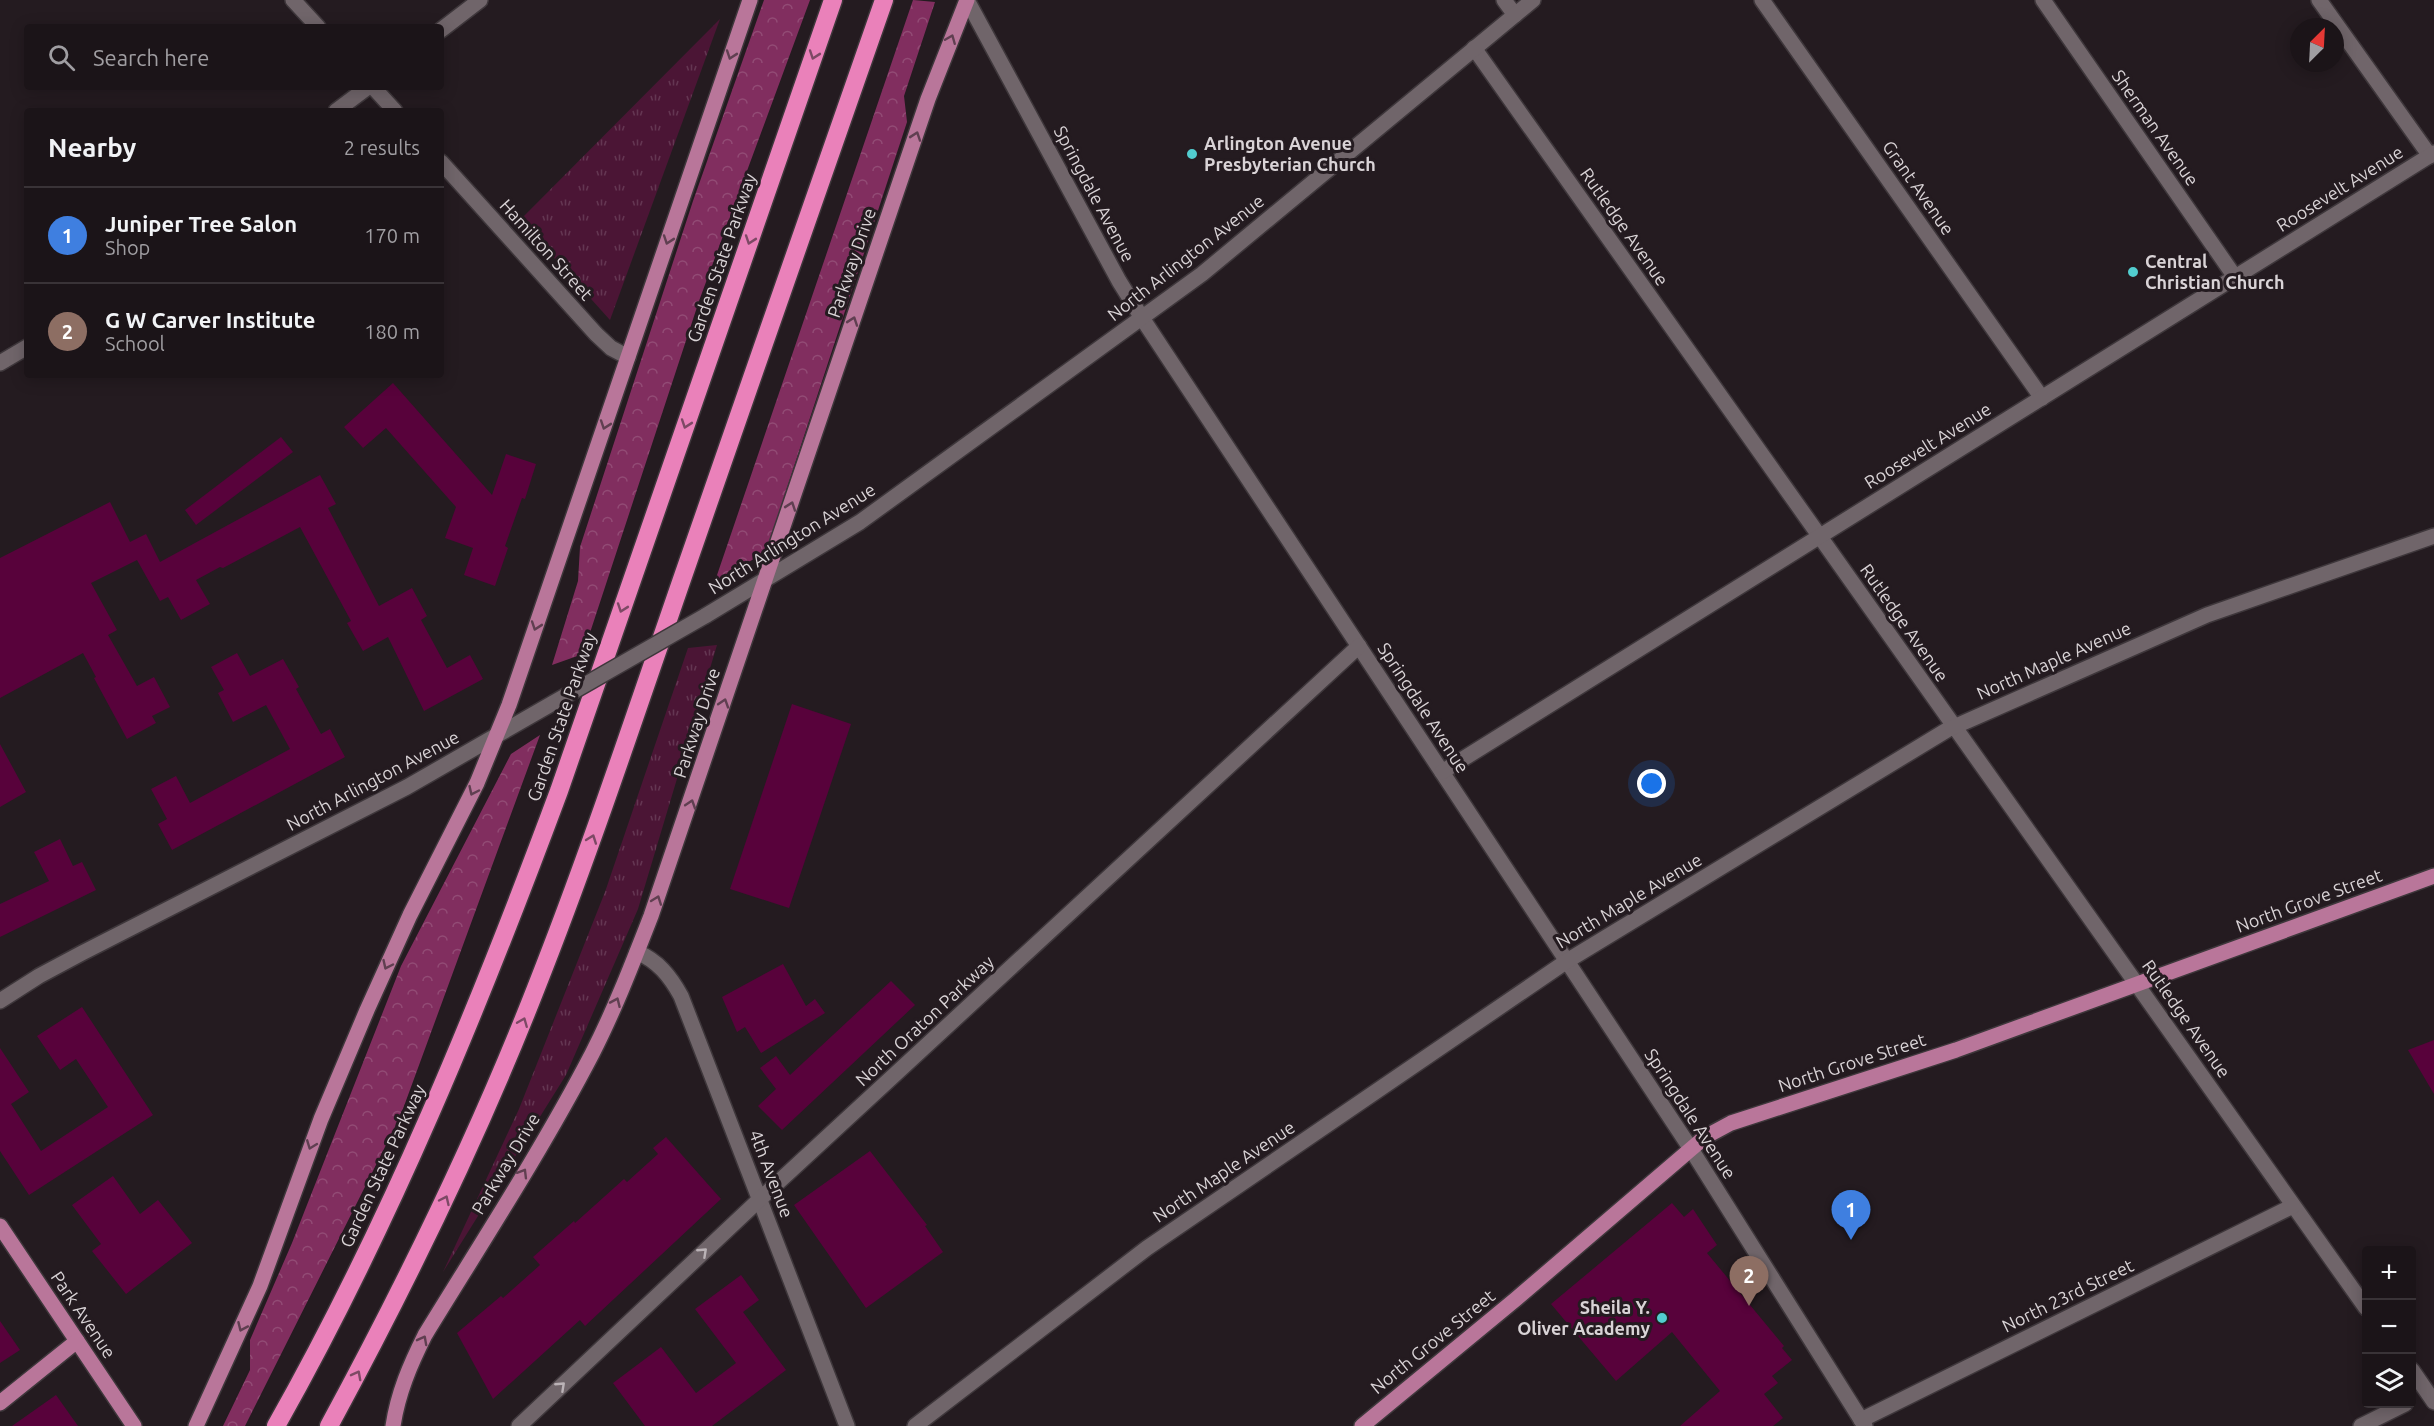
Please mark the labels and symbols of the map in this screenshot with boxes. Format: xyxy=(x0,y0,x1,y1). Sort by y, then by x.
north arrow xyxy=(2290,18,2344,72)
one-way arrow xyxy=(944,34,956,45)
one-way arrow xyxy=(726,49,738,60)
one-way arrow xyxy=(809,49,822,60)
street label: Sherman Avenue xyxy=(2109,66,2203,189)
street label: Springdale Avenue xyxy=(1051,122,1139,265)
one-way arrow xyxy=(908,131,921,142)
place label: Arlington Avenue Presbyterian Church xyxy=(1204,133,1376,174)
street label: Grant Avenue xyxy=(1879,137,1959,238)
street label: Roosevelt Avenue xyxy=(2273,141,2406,235)
marker: Arlington Avenue Presbyterian Church xyxy=(1185,147,1199,161)
street label: Rutledge Avenue xyxy=(1577,164,1673,289)
street label: Garden State Parkway xyxy=(683,170,759,345)
street label: North Arlington Avenue xyxy=(1103,190,1267,324)
street label: Hamilton Street xyxy=(496,195,597,304)
street label: Parkway Drive xyxy=(823,205,879,320)
one-way arrow xyxy=(663,234,676,245)
one-way arrow xyxy=(745,234,758,244)
place label: Central Christian Church xyxy=(2145,251,2284,292)
marker: Central Christian Church xyxy=(2126,265,2140,279)
one-way arrow xyxy=(846,316,858,327)
street label: Roosevelt Avenue xyxy=(1861,398,1994,492)
one-way arrow xyxy=(681,418,694,429)
one-way arrow xyxy=(600,419,613,429)
street label: North Arlington Avenue xyxy=(705,479,878,598)
one-way arrow xyxy=(783,501,796,512)
street label: Rutledge Avenue xyxy=(1857,560,1953,685)
one-way arrow xyxy=(617,602,630,613)
street label: North Maple Avenue xyxy=(1973,617,2134,703)
one-way arrow xyxy=(531,620,544,631)
street label: Garden State Parkway xyxy=(523,629,599,804)
street label: Springdale Avenue xyxy=(1374,639,1473,776)
street label: Parkway Drive xyxy=(669,665,723,780)
one-way arrow xyxy=(717,698,730,709)
street label: North Arlington Avenue xyxy=(283,726,462,834)
your location xyxy=(1637,769,1666,798)
one-way arrow xyxy=(469,784,481,795)
one-way arrow xyxy=(684,799,696,810)
one-way arrow xyxy=(584,834,597,845)
street label: North Maple Avenue xyxy=(1552,849,1705,952)
street label: North Grove Street xyxy=(2233,864,2384,936)
one-way arrow xyxy=(650,896,663,906)
street label: North Oraton Parkway xyxy=(851,951,998,1089)
street label: Rutledge Avenue xyxy=(2139,956,2235,1081)
one-way arrow xyxy=(382,959,394,970)
one-way arrow xyxy=(609,997,621,1008)
one-way arrow xyxy=(516,1017,528,1028)
street label: North Grove Street xyxy=(1775,1029,1928,1095)
street label: Springdale Avenue xyxy=(1641,1045,1740,1182)
street label: Garden State Parkway xyxy=(336,1081,429,1250)
street label: Parkway Drive xyxy=(467,1109,543,1218)
street label: North Maple Avenue xyxy=(1149,1116,1298,1226)
street label: 4th Avenue xyxy=(746,1127,798,1220)
one-way arrow xyxy=(306,1139,319,1150)
one-way arrow xyxy=(516,1169,528,1179)
pin: 1 xyxy=(1832,1190,1870,1240)
one-way arrow xyxy=(437,1196,449,1207)
one-way arrow xyxy=(697,1248,707,1259)
street label: North 23rd Street xyxy=(1999,1255,2137,1336)
pin: 2 xyxy=(1730,1256,1768,1306)
street label: Park Avenue xyxy=(47,1267,120,1362)
street label: North Grove Street xyxy=(1366,1285,1498,1397)
place label: Sheila Y. Oliver Academy xyxy=(1517,1297,1650,1338)
marker: Sheila Y. Oliver Academy xyxy=(1655,1311,1669,1325)
one-way arrow xyxy=(237,1321,249,1332)
one-way arrow xyxy=(416,1336,427,1347)
one-way arrow xyxy=(350,1370,361,1381)
one-way arrow xyxy=(555,1382,565,1393)

